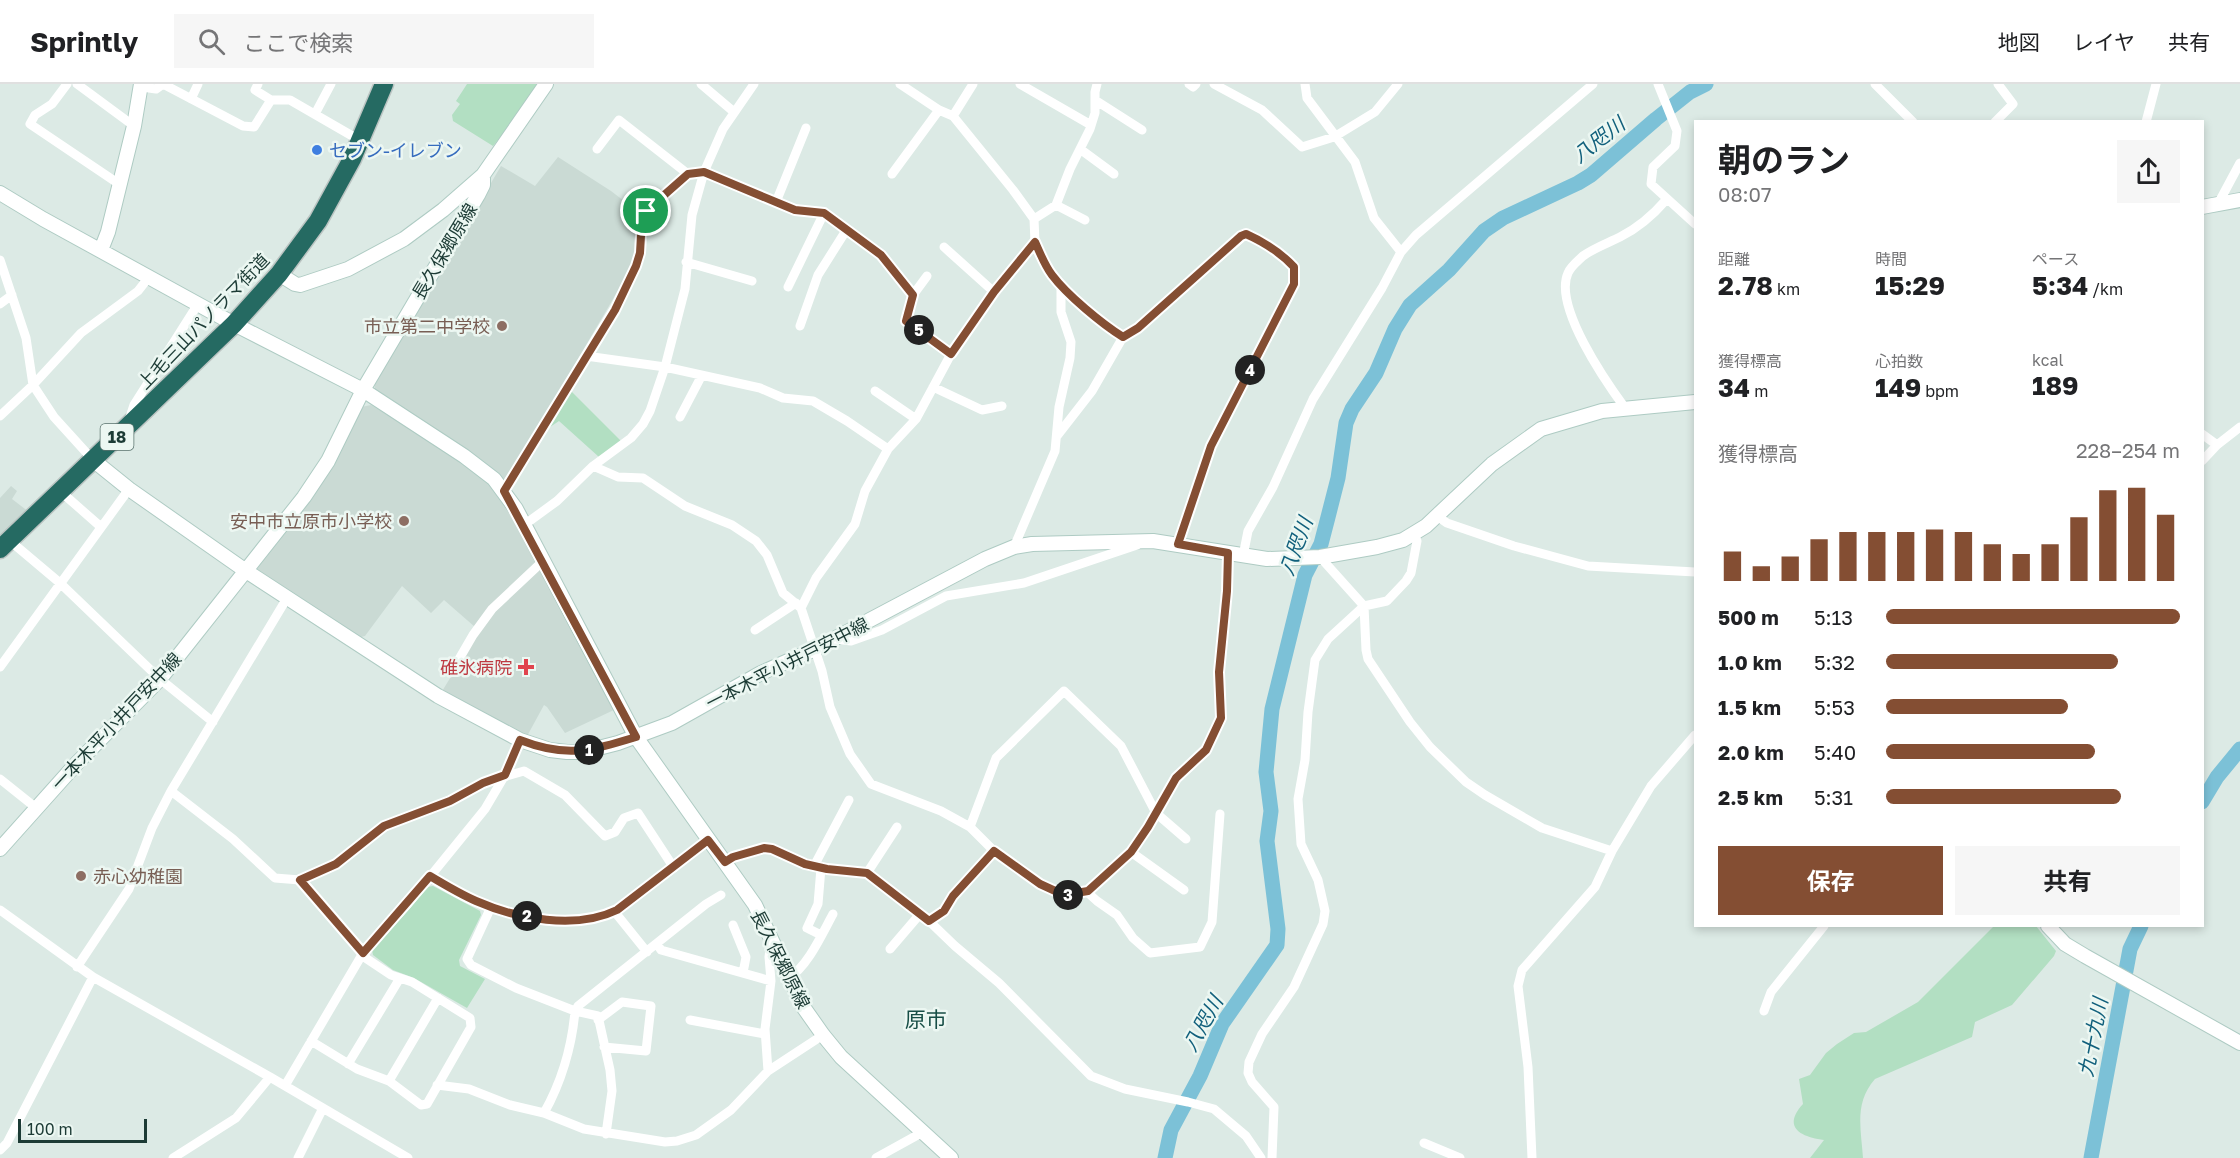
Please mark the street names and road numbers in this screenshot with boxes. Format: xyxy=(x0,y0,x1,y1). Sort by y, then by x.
street label: 長久保郷原線 xyxy=(407,199,481,303)
street label: 上毛三山パノラマ街道 xyxy=(133,249,273,393)
road number: 18 xyxy=(100,424,134,450)
street label: 一本木平小井戸安中線 xyxy=(702,612,872,714)
street label: 一本木平小井戸安中線 xyxy=(47,648,185,794)
street label: 長久保郷原線 xyxy=(747,906,815,1012)

